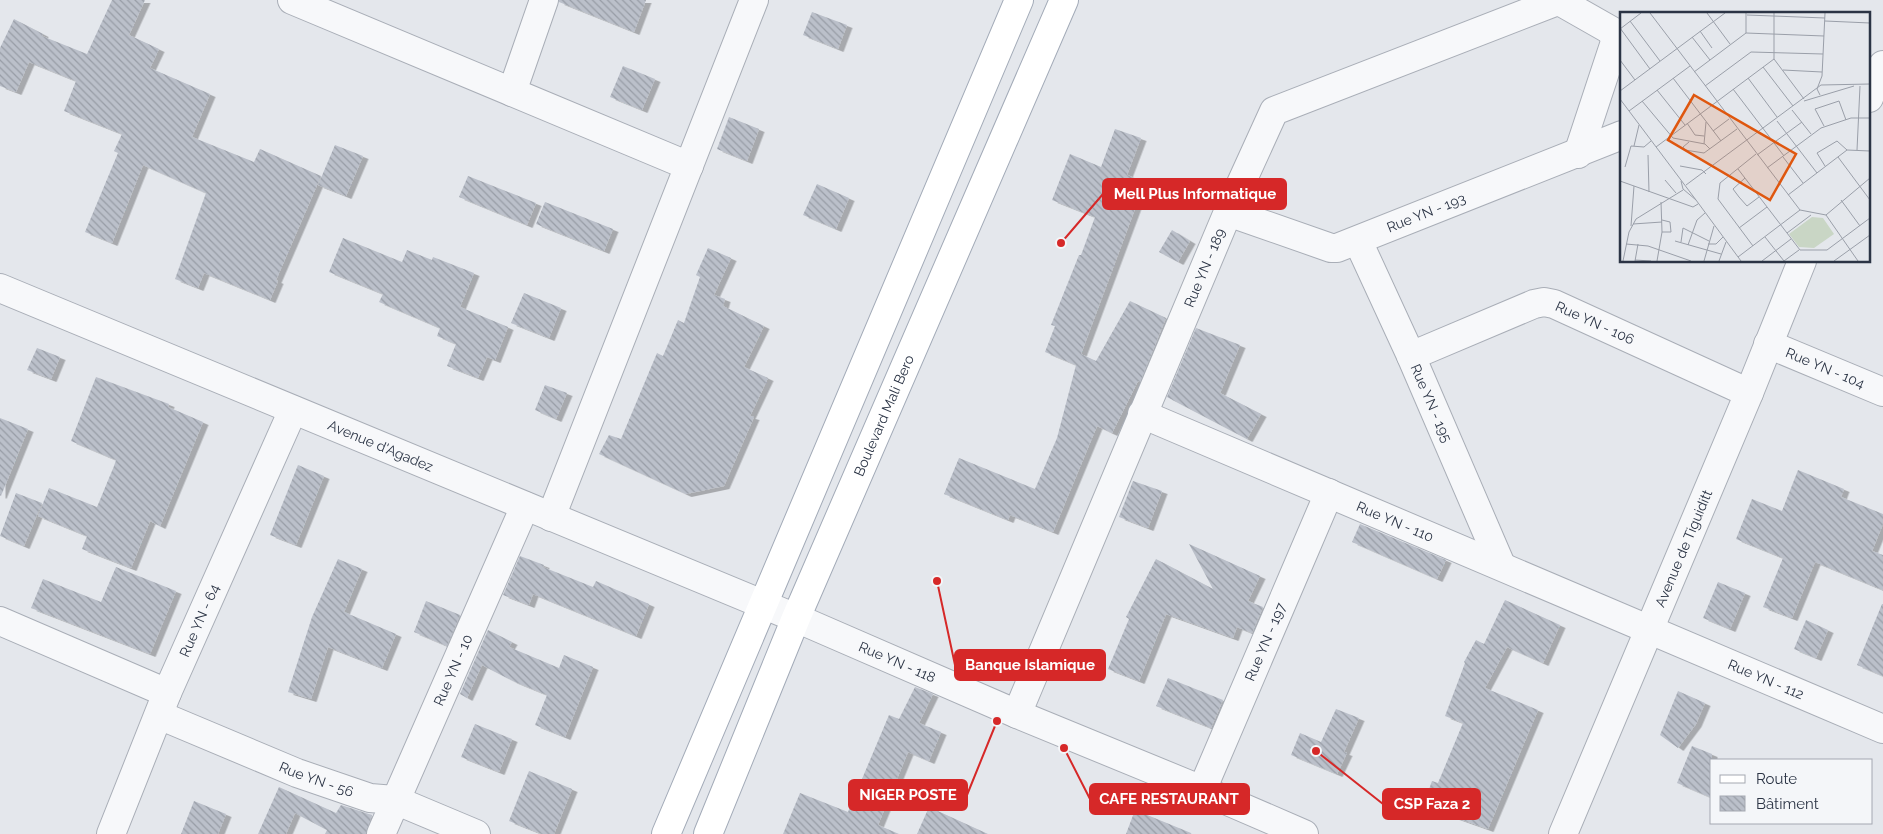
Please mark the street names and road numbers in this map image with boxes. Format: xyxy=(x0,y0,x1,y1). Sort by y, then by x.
street label: Rue YN - 193 xyxy=(1384,190,1468,235)
street label: Rue YN - 189 xyxy=(1181,226,1228,310)
street label: Rue YN - 106 xyxy=(1553,298,1637,348)
street label: Rue YN - 104 xyxy=(1783,344,1867,392)
street label: Boulevard Mali Bero xyxy=(850,352,917,479)
street label: Rue YN - 195 xyxy=(1407,362,1455,445)
street label: Avenue d'Agadez xyxy=(326,417,436,475)
street label: Avenue de Tiguiditt xyxy=(1652,487,1715,609)
street label: Rue YN - 110 xyxy=(1354,498,1436,545)
street label: Rue YN - 64 xyxy=(176,581,223,659)
street label: Rue YN - 197 xyxy=(1242,600,1289,683)
street label: Rue YN - 10 xyxy=(430,632,476,708)
street label: Rue YN - 118 xyxy=(856,638,938,686)
street label: Rue YN - 112 xyxy=(1726,656,1806,702)
street label: Rue YN - 56 xyxy=(277,758,356,800)

